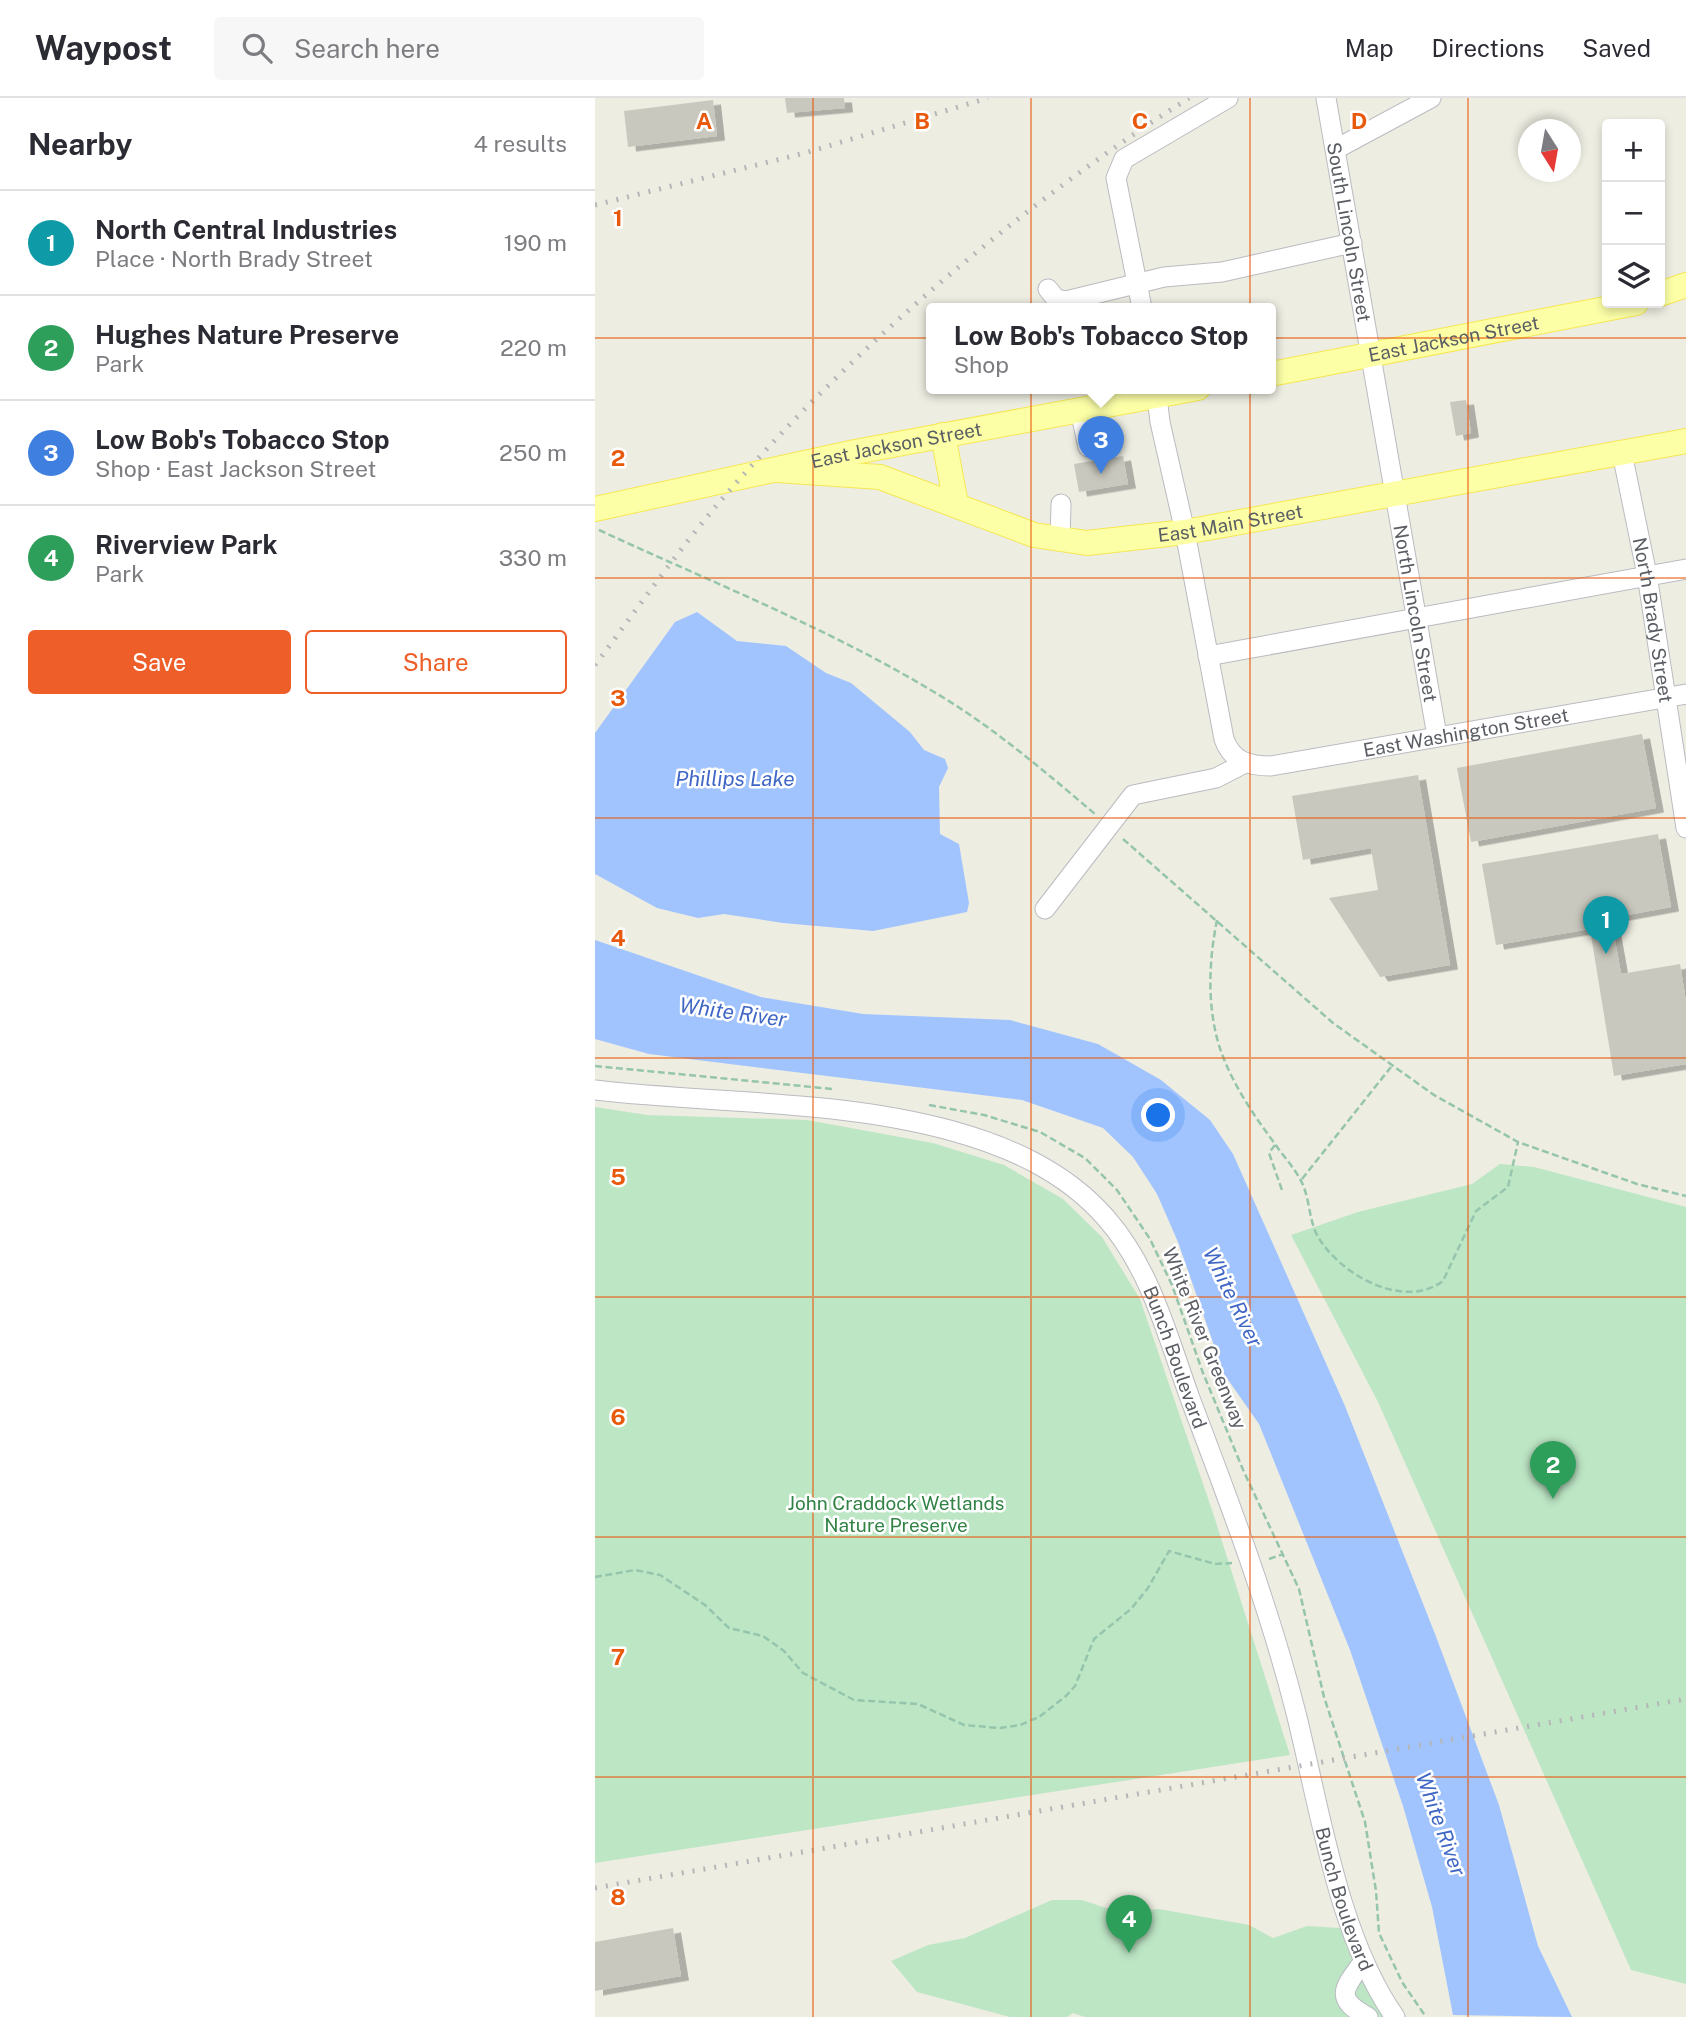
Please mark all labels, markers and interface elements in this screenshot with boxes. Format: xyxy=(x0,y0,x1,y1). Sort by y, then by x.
search box xyxy=(214,17,704,80)
text: Waypost xyxy=(35,29,172,67)
icon: search xyxy=(238,29,276,67)
text: Search here xyxy=(294,33,440,64)
text: Map xyxy=(1345,34,1394,62)
text: Directions xyxy=(1432,34,1544,62)
text: Saved xyxy=(1582,34,1651,62)
text: A xyxy=(696,107,713,134)
text: B xyxy=(914,107,930,134)
text: C xyxy=(1132,107,1148,134)
text: D xyxy=(1351,107,1367,134)
north arrow xyxy=(1518,119,1581,182)
map controls xyxy=(1602,119,1665,308)
button: + xyxy=(1602,119,1665,182)
text: Nearby xyxy=(28,126,132,162)
text: 4 results xyxy=(473,130,567,157)
street label: South Lincoln Street xyxy=(1323,140,1376,324)
button: − xyxy=(1602,182,1665,245)
text: 1 xyxy=(613,204,623,231)
text: North Central Industries xyxy=(95,214,397,245)
text: 1 xyxy=(46,229,56,256)
text: 190 m xyxy=(504,229,567,256)
text: Place · North Brady Street xyxy=(95,245,373,272)
button: layers xyxy=(1602,245,1665,308)
popup xyxy=(926,303,1276,394)
street label: East Jackson Street xyxy=(1366,311,1541,366)
text: Hughes Nature Preserve xyxy=(95,319,399,350)
text: Low Bob's Tobacco Stop xyxy=(954,320,1248,351)
text: 2 xyxy=(44,334,58,361)
text: 220 m xyxy=(500,334,567,361)
text: Park xyxy=(95,350,144,377)
text: Shop xyxy=(954,351,1009,378)
pin: 3 xyxy=(1078,416,1124,474)
street label: East Jackson Street xyxy=(809,418,983,472)
text: Low Bob's Tobacco Stop xyxy=(95,424,390,455)
text: 3 xyxy=(43,439,59,466)
text: 250 m xyxy=(499,439,567,466)
text: 2 xyxy=(611,444,625,471)
text: Shop · East Jackson Street xyxy=(95,455,377,482)
street label: East Main Street xyxy=(1157,500,1304,546)
street label: North Lincoln Street xyxy=(1389,523,1442,704)
text: Riverview Park xyxy=(95,529,278,560)
street label: North Brady Street xyxy=(1629,535,1678,704)
text: 4 xyxy=(43,544,59,571)
text: 330 m xyxy=(499,544,567,571)
text: Park xyxy=(95,560,144,587)
button: Save xyxy=(28,630,291,694)
button: Share xyxy=(305,630,567,694)
text: 3 xyxy=(610,684,626,711)
street label: East Washington Street xyxy=(1361,704,1570,761)
water label: Phillips Lake xyxy=(675,766,795,791)
pin: 1 xyxy=(1583,896,1629,954)
text: 4 xyxy=(610,924,626,951)
water label: White River xyxy=(678,992,789,1032)
your location xyxy=(1141,1098,1175,1132)
text: 5 xyxy=(610,1163,626,1190)
water label: White River xyxy=(1198,1243,1268,1352)
street label: White River Greenway xyxy=(1158,1244,1252,1432)
street label: Bunch Boulevard xyxy=(1139,1283,1211,1431)
text: 6 xyxy=(610,1403,626,1430)
pin: 2 xyxy=(1530,1441,1576,1499)
park label: John Craddock Wetlands Nature Preserve xyxy=(788,1492,1004,1536)
text: 7 xyxy=(611,1643,625,1670)
water label: White River xyxy=(1411,1769,1472,1880)
street label: Bunch Boulevard xyxy=(1311,1825,1378,1974)
text: 8 xyxy=(610,1883,626,1910)
pin: 4 xyxy=(1106,1895,1152,1953)

